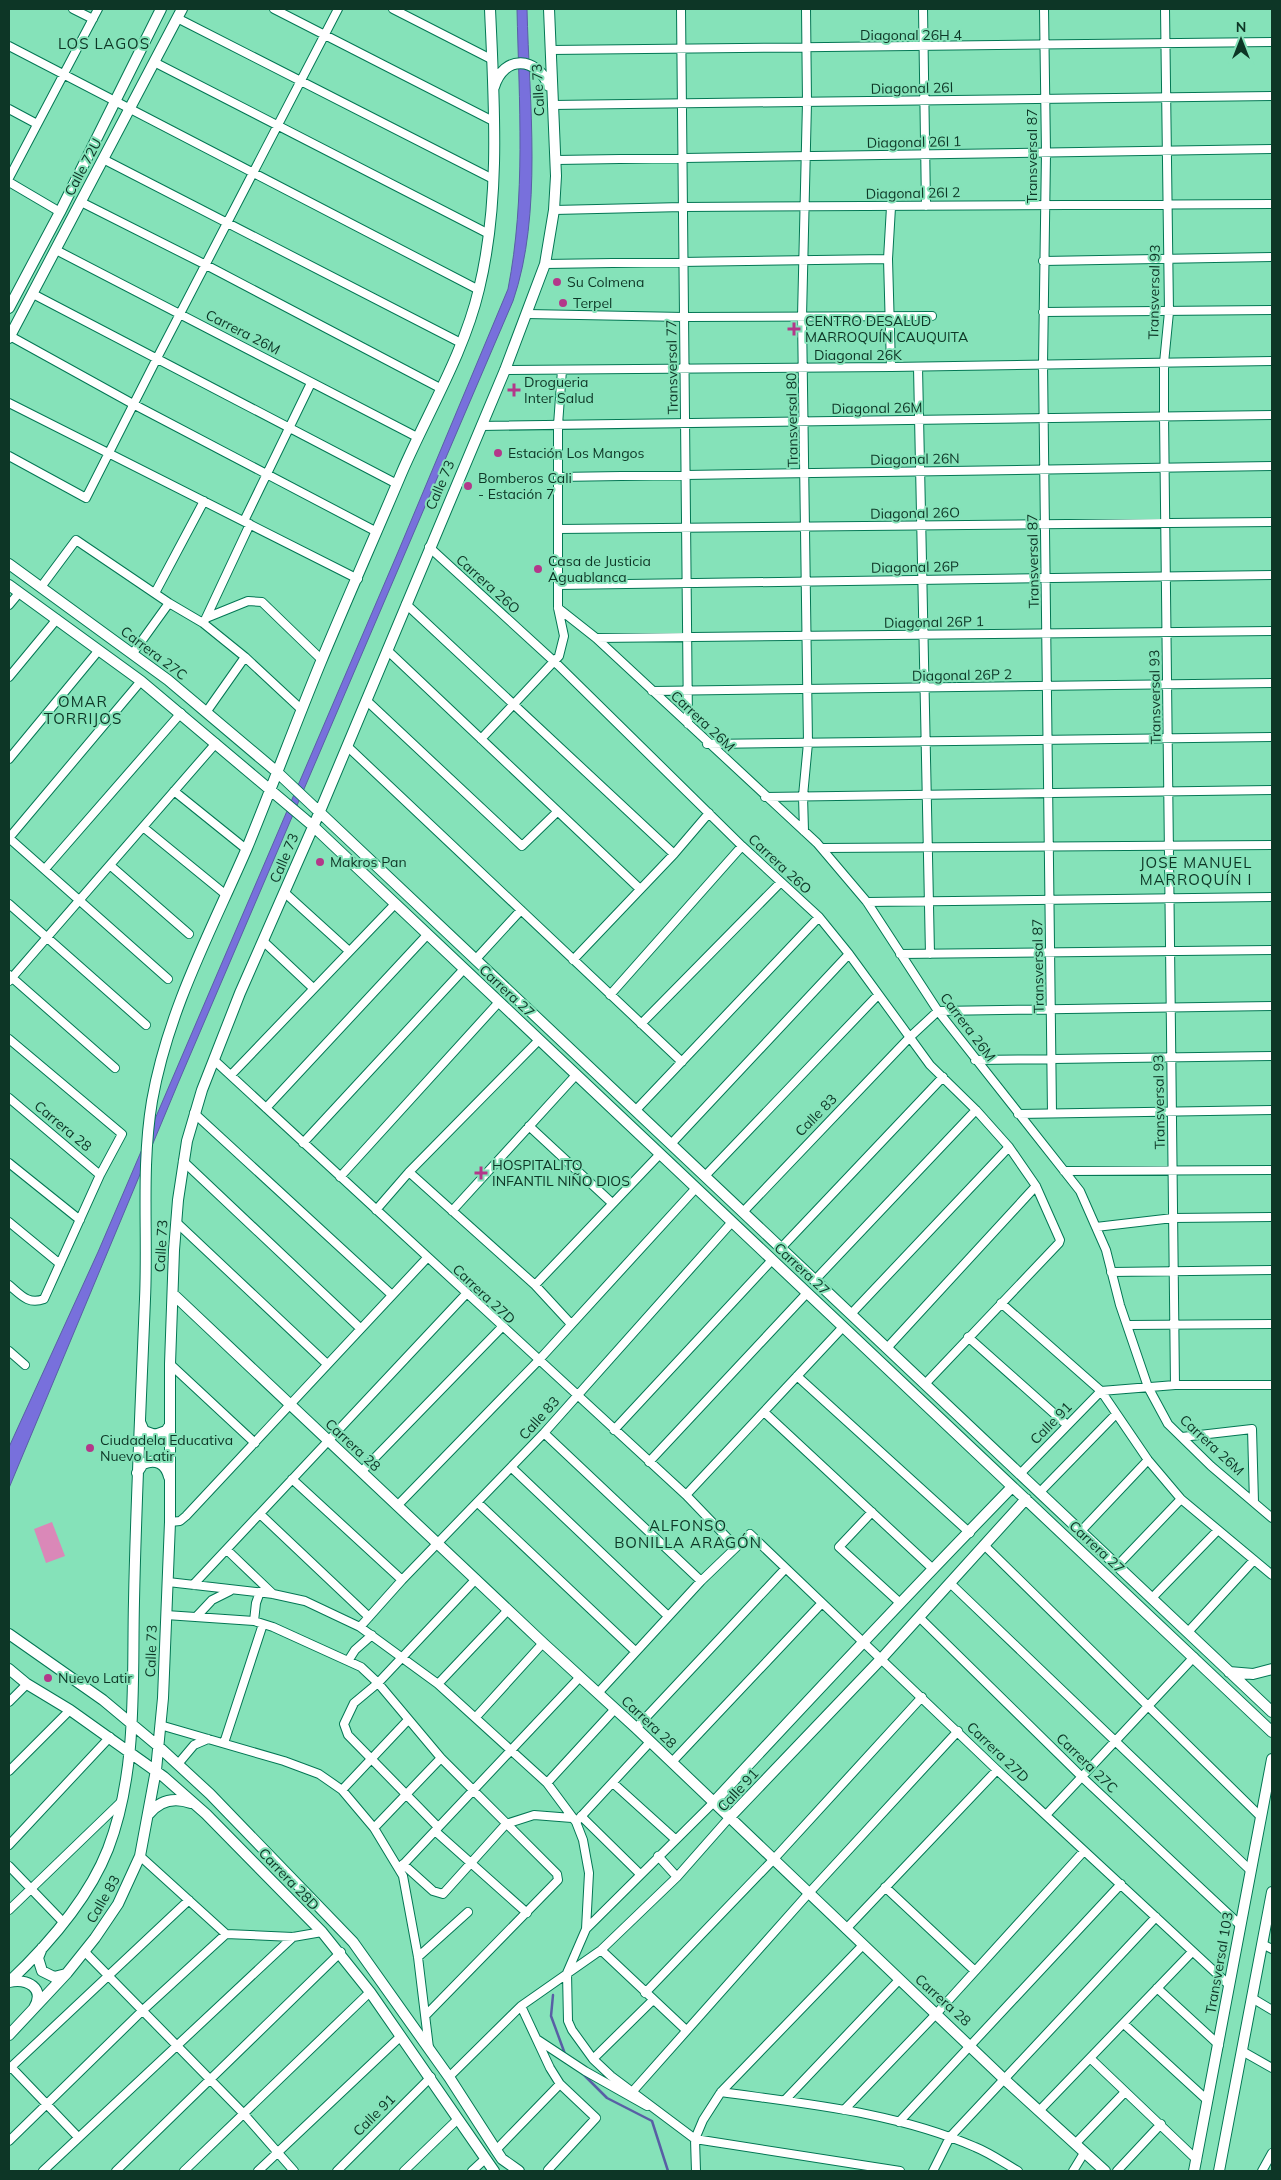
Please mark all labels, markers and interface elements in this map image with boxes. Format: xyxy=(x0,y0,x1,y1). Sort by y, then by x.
north arrow xyxy=(1216,15,1266,65)
text: N xyxy=(1236,18,1246,36)
street label: Diagonal 26H 4 xyxy=(860,26,962,44)
district label: LOS LAGOS xyxy=(58,34,150,53)
street label: Calle 73 xyxy=(528,63,548,117)
street label: Diagonal 26I xyxy=(871,78,953,98)
street label: Transversal 87 xyxy=(1023,109,1041,203)
street label: Diagonal 26I 1 xyxy=(866,132,962,152)
street label: Calle 72U xyxy=(60,135,106,199)
street label: Diagonal 26I 2 xyxy=(865,183,961,203)
street label: Transversal 93 xyxy=(1144,244,1164,340)
place label: Su Colmena xyxy=(567,273,644,291)
marker: Su Colmena xyxy=(551,276,563,288)
place label: Terpel xyxy=(573,294,612,312)
marker: Terpel xyxy=(557,297,569,309)
street label: Carrera 26M xyxy=(203,306,283,358)
place label: CENTRO DESALUD MARROQUÍN CAUQUITA xyxy=(805,312,969,346)
street label: Transversal 77 xyxy=(662,319,682,415)
marker: CENTRO DESALUD MARROQUÍN CAUQUITA xyxy=(787,322,801,336)
street label: Diagonal 26K xyxy=(814,346,903,364)
street label: Transversal 80 xyxy=(782,372,802,468)
place label: Drogueria Inter Salud xyxy=(524,373,594,407)
marker: Drogueria Inter Salud xyxy=(508,384,520,396)
street label: Diagonal 26M xyxy=(831,398,923,418)
place label: Estación Los Mangos xyxy=(508,444,645,462)
marker: Estación Los Mangos xyxy=(492,447,504,459)
street label: Diagonal 26N xyxy=(870,449,960,469)
street label: Calle 73 xyxy=(421,457,459,513)
place label: Bomberos Cali - Estación 7 xyxy=(478,469,572,503)
marker: Bomberos Cali - Estación 7 xyxy=(462,480,474,492)
street label: Diagonal 26O xyxy=(870,503,960,523)
street label: Transversal 87 xyxy=(1023,513,1043,609)
street label: Carrera 26O xyxy=(452,551,524,617)
place label: Casa de Justicia Aguablanca xyxy=(548,552,651,586)
street label: Diagonal 26P xyxy=(871,557,959,577)
marker: Casa de Justicia Aguablanca xyxy=(532,563,544,575)
street label: Diagonal 26P 1 xyxy=(884,612,984,632)
street label: Carrera 27C xyxy=(117,622,191,684)
street label: Transversal 93 xyxy=(1145,649,1165,745)
street label: Diagonal 26P 2 xyxy=(912,665,1012,685)
street label: Carrera 26M xyxy=(667,687,739,755)
district label: OMAR TORRIJOS xyxy=(44,692,122,728)
street label: Calle 73 xyxy=(265,830,303,886)
street label: Carrera 26O xyxy=(745,830,815,898)
place label: Makros Pan xyxy=(330,853,407,871)
district label: JOSE MANUEL MARROQUÍN I xyxy=(1140,853,1252,889)
marker: Makros Pan xyxy=(314,856,326,868)
street label: Transversal 87 xyxy=(1028,918,1048,1014)
street label: Carrera 27 xyxy=(476,961,538,1021)
street label: Carrera 26M xyxy=(936,989,1000,1065)
street label: Transversal 93 xyxy=(1149,1054,1169,1150)
street label: Calle 83 xyxy=(791,1090,841,1140)
street label: Carrera 28 xyxy=(31,1097,95,1155)
place label: HOSPITALITO INFANTIL NIÑO DIOS xyxy=(492,1156,630,1190)
marker: HOSPITALITO INFANTIL NIÑO DIOS xyxy=(474,1166,488,1180)
street label: Calle 73 xyxy=(151,1219,171,1273)
street label: Carrera 27 xyxy=(771,1239,833,1299)
street label: Carrera 27D xyxy=(449,1260,519,1328)
street label: Calle 83 xyxy=(515,1392,563,1444)
street label: Calle 91 xyxy=(1026,1398,1076,1448)
street label: Carrera 26M xyxy=(1176,1411,1248,1479)
street label: Carrera 28 xyxy=(322,1415,384,1475)
place label: Ciudadela Educativa Nuevo Latir xyxy=(100,1431,233,1465)
marker: Ciudadela Educativa Nuevo Latir xyxy=(84,1442,96,1454)
district label: ALFONSO BONILLA ARAGÓN xyxy=(614,1516,762,1552)
street label: Carrera 27 xyxy=(1066,1517,1128,1577)
street label: Calle 73 xyxy=(141,1624,161,1678)
place label: Nuevo Latir xyxy=(58,1669,133,1687)
marker: Nuevo Latir xyxy=(42,1672,54,1684)
street label: Carrera 28 xyxy=(618,1692,680,1752)
street label: Carrera 27D xyxy=(963,1718,1033,1786)
street label: Carrera 27C xyxy=(1052,1729,1122,1797)
street label: Calle 91 xyxy=(714,1765,762,1815)
street label: Carrera 28D xyxy=(255,1844,323,1914)
street label: Calle 83 xyxy=(82,1872,124,1926)
street label: Transversal 103 xyxy=(1201,1911,1237,2015)
street label: Carrera 28 xyxy=(911,1970,975,2030)
street label: Calle 91 xyxy=(349,2090,399,2140)

